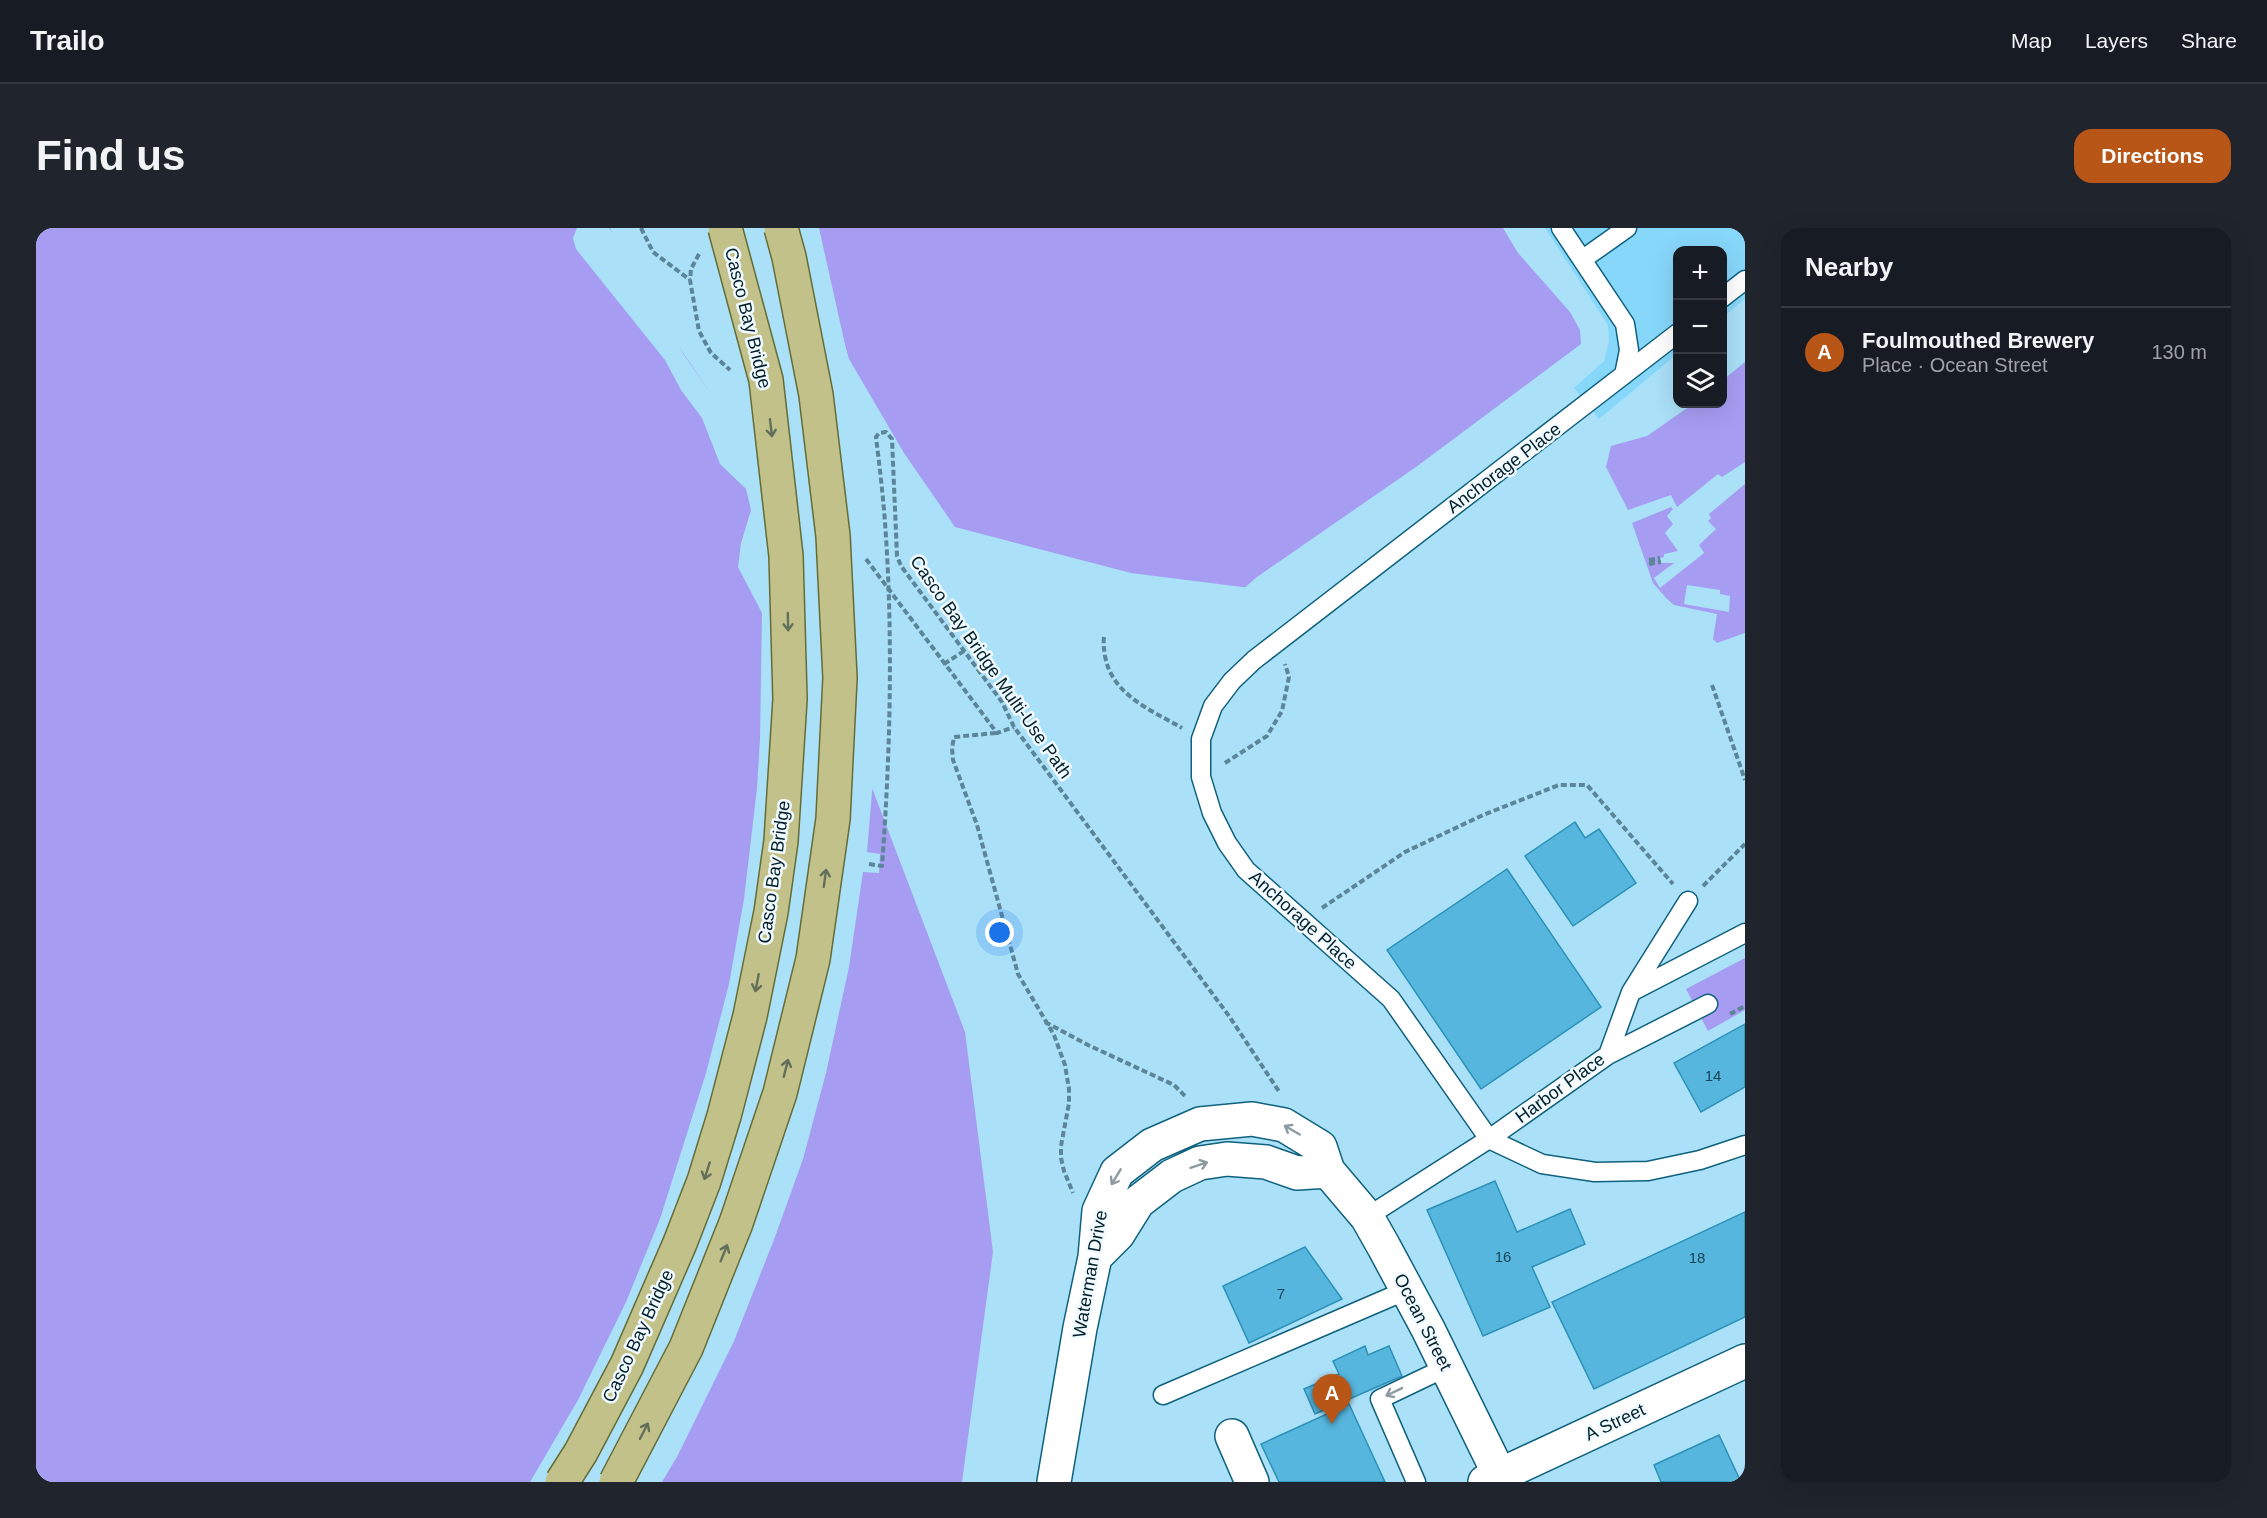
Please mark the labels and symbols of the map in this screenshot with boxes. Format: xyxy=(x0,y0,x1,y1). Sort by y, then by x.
street label: Casco Bay Bridge xyxy=(721,246,775,390)
one-way arrow xyxy=(766,417,777,437)
street label: Anchorage Place xyxy=(1443,419,1565,517)
street label: Casco Bay Bridge Multi-Use Path xyxy=(906,552,1076,782)
one-way arrow xyxy=(782,611,794,631)
street label: Casco Bay Bridge xyxy=(754,799,794,945)
street label: Anchorage Place xyxy=(1245,867,1361,973)
one-way arrow xyxy=(819,868,830,888)
your location xyxy=(985,918,1014,947)
one-way arrow xyxy=(751,972,762,992)
street label: Harbor Place xyxy=(1512,1049,1608,1127)
one-way arrow xyxy=(781,1059,793,1078)
house number: 14 xyxy=(1705,1067,1721,1084)
one-way arrow xyxy=(1284,1124,1301,1136)
one-way arrow xyxy=(1189,1159,1208,1170)
one-way arrow xyxy=(700,1161,711,1180)
one-way arrow xyxy=(1110,1168,1122,1185)
street label: Waterman Drive xyxy=(1069,1209,1111,1339)
one-way arrow xyxy=(719,1244,730,1263)
house number: 16 xyxy=(1495,1248,1511,1265)
house number: 18 xyxy=(1689,1249,1705,1266)
street label: Casco Bay Bridge xyxy=(598,1266,678,1406)
street label: Ocean Street xyxy=(1390,1270,1456,1374)
house number: 7 xyxy=(1277,1285,1285,1302)
pin: A xyxy=(1312,1374,1352,1424)
one-way arrow xyxy=(1385,1387,1403,1399)
street label: A Street xyxy=(1582,1399,1648,1445)
one-way arrow xyxy=(638,1422,650,1440)

